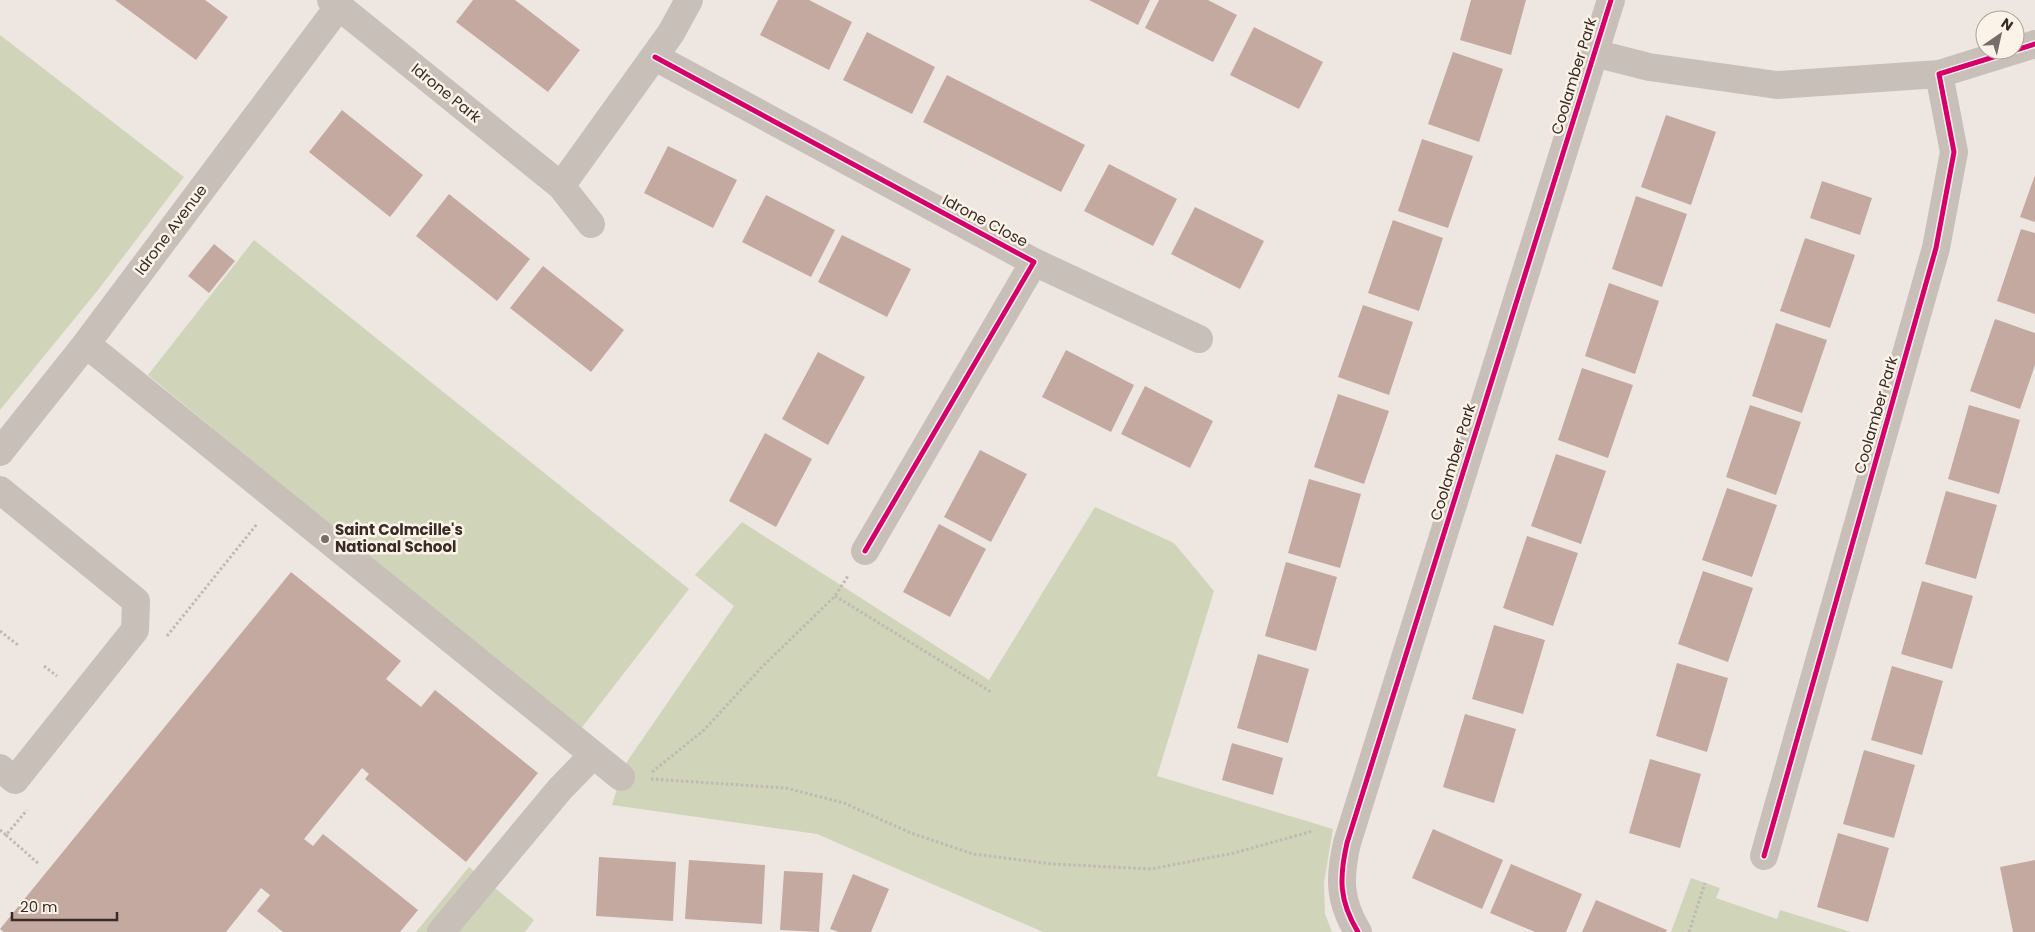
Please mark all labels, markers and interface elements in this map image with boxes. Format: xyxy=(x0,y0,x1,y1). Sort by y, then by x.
north arrow xyxy=(1975,10,2025,60)
text: N xyxy=(1997,13,2017,35)
street label: Coolamber Park xyxy=(1546,15,1601,137)
street label: Idrone Park xyxy=(407,58,486,127)
street label: Idrone Avenue xyxy=(130,180,212,279)
street label: Idrone Close xyxy=(939,189,1032,252)
street label: Coolamber Park xyxy=(1849,353,1902,476)
street label: Coolamber Park xyxy=(1425,401,1480,523)
place label: Saint Colmcille's National School xyxy=(335,519,463,557)
marker: Saint Colmcille's National School xyxy=(319,533,331,545)
scale bar xyxy=(12,890,118,922)
text: 20 m xyxy=(20,896,58,917)

